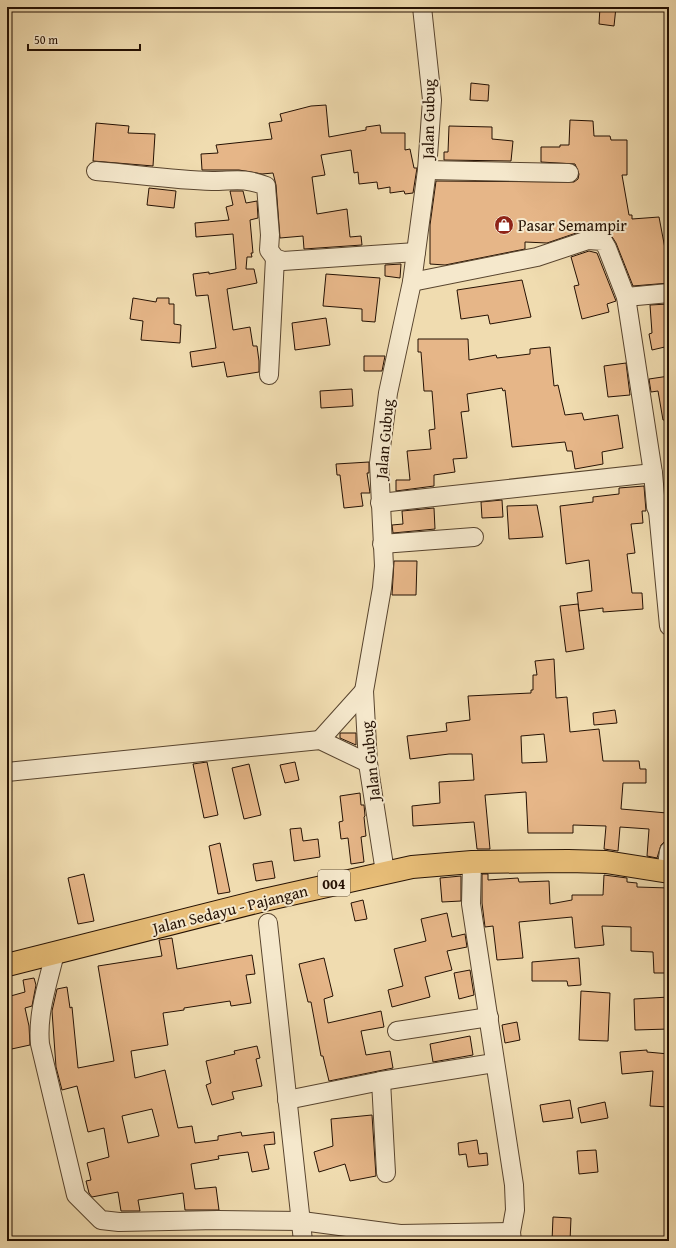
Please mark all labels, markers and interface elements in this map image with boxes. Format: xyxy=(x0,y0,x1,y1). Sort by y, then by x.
scale bar xyxy=(28,26,140,52)
text: 50 m xyxy=(34,31,58,48)
street label: Jalan Gubug xyxy=(415,79,441,161)
place label: Pasar Semampir xyxy=(518,213,627,237)
shop icon: Pasar Semampir xyxy=(493,214,515,236)
street label: Jalan Gubug xyxy=(368,398,399,482)
street label: Jalan Gubug xyxy=(354,720,386,804)
road number: 004 xyxy=(318,870,350,896)
street label: Jalan Sedayu - Pajangan xyxy=(148,878,310,940)

